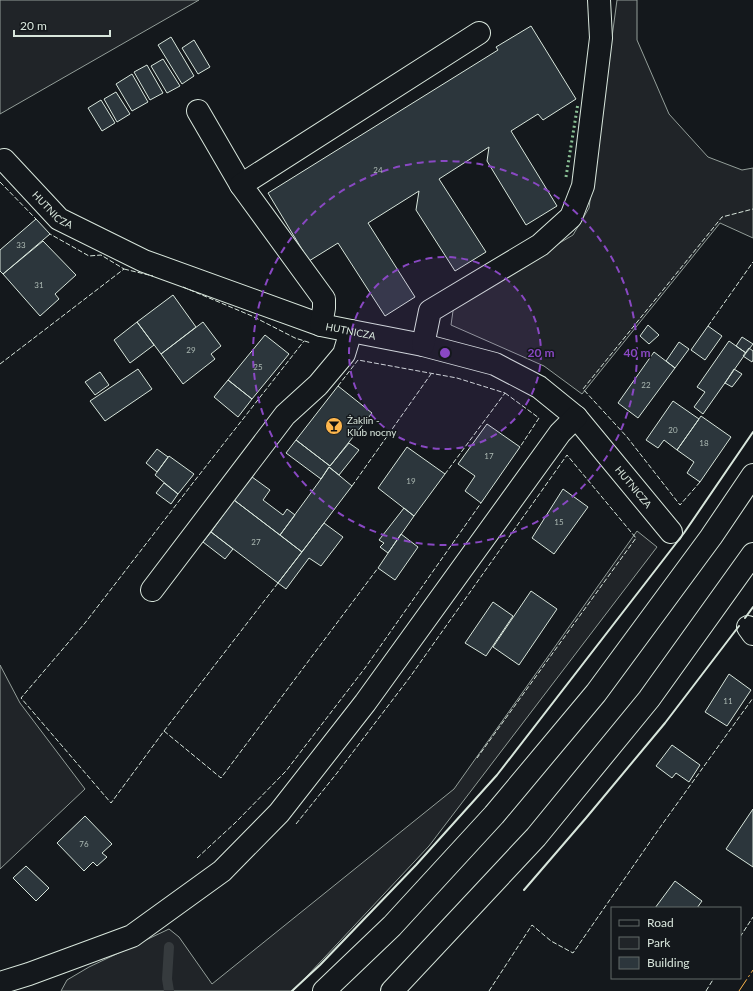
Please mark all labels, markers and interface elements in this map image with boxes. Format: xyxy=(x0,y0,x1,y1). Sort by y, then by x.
scale bar xyxy=(14,12,110,38)
text: 20 m xyxy=(20,18,47,33)
house number: 24 xyxy=(373,165,383,175)
street label: HUTNICZA xyxy=(30,189,75,231)
house number: 33 xyxy=(16,240,26,250)
house number: 31 xyxy=(34,280,44,290)
street label: HUTNICZA xyxy=(325,320,377,342)
house number: 29 xyxy=(186,345,196,355)
text: 20 m xyxy=(528,345,554,360)
text: 40 m xyxy=(624,345,650,360)
centre of rings xyxy=(438,346,452,360)
house number: 25 xyxy=(253,362,263,372)
house number: 22 xyxy=(641,380,651,390)
place label: Żaklin - Klub nocny xyxy=(347,414,397,438)
bar icon: Żaklin - Klub nocny xyxy=(324,416,344,436)
house number: 20 xyxy=(668,425,678,435)
house number: 18 xyxy=(699,438,709,448)
house number: 17 xyxy=(484,451,494,461)
street label: HUTNICZA xyxy=(613,463,655,510)
house number: 19 xyxy=(406,476,416,486)
house number: 15 xyxy=(554,517,564,527)
house number: 27 xyxy=(251,537,261,547)
house number: 11 xyxy=(723,696,733,706)
house number: 76 xyxy=(79,839,89,849)
legend xyxy=(611,907,741,979)
text: Road xyxy=(647,915,674,930)
text: Park xyxy=(647,935,671,950)
text: Building xyxy=(647,955,690,970)

